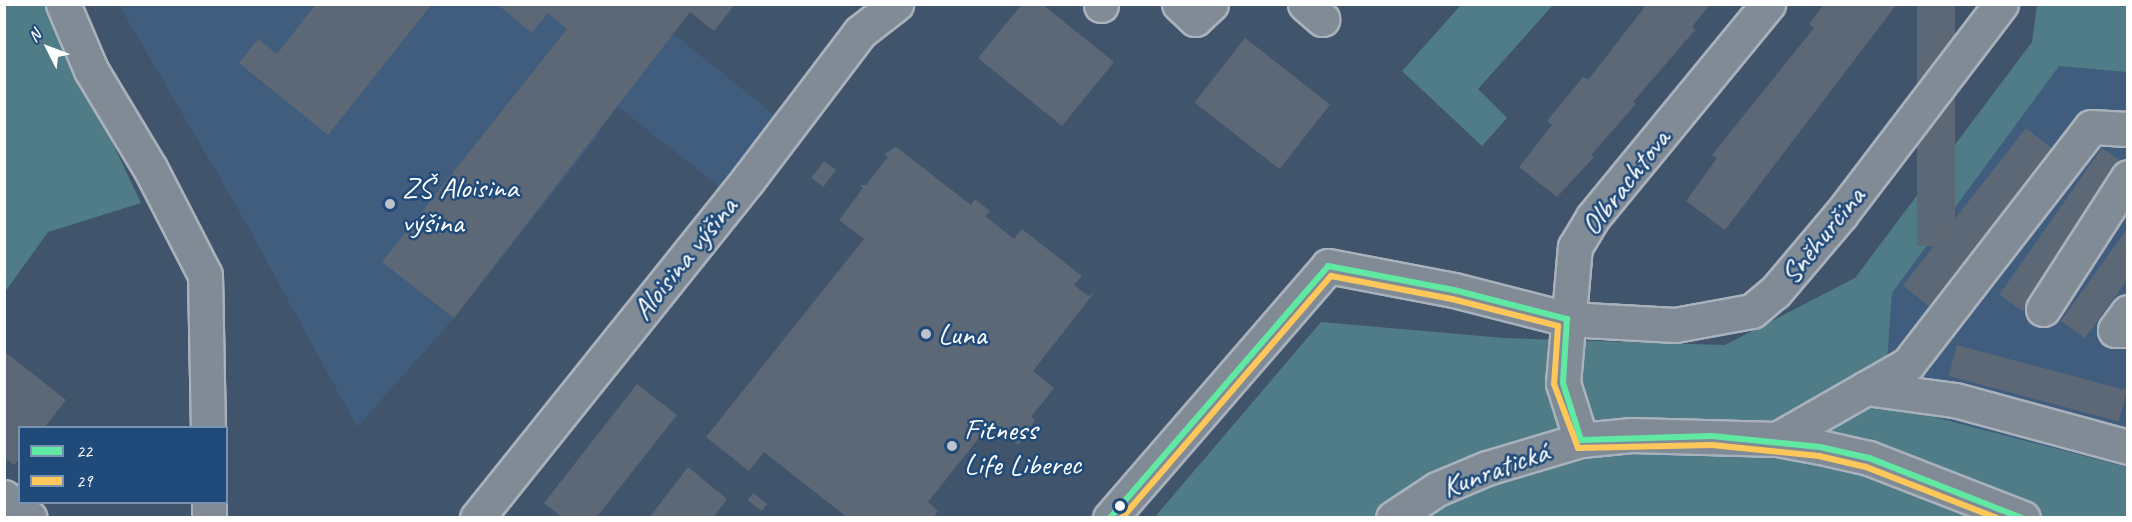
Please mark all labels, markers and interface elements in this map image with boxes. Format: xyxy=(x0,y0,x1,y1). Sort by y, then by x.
north arrow xyxy=(18,18,78,78)
text: N xyxy=(24,26,45,46)
street label: Olbrachtova xyxy=(1572,122,1678,242)
place label: ZŠ Aloisina výšina xyxy=(402,169,518,240)
street label: Sněhurčina xyxy=(1772,179,1872,291)
street label: Aloisina výšina xyxy=(624,189,744,327)
marker: ZŠ Aloisina výšina xyxy=(383,197,397,211)
place label: Luna xyxy=(938,316,986,352)
marker: Luna xyxy=(919,327,933,341)
place label: Fitness Life Liberec xyxy=(964,411,1082,482)
legend xyxy=(18,426,228,504)
street label: Kunratická xyxy=(1437,433,1553,505)
marker: Fitness Life Liberec xyxy=(945,439,959,453)
text: 22 xyxy=(76,440,92,462)
text: 29 xyxy=(76,470,92,492)
unlabelled marker xyxy=(1114,500,1126,512)

